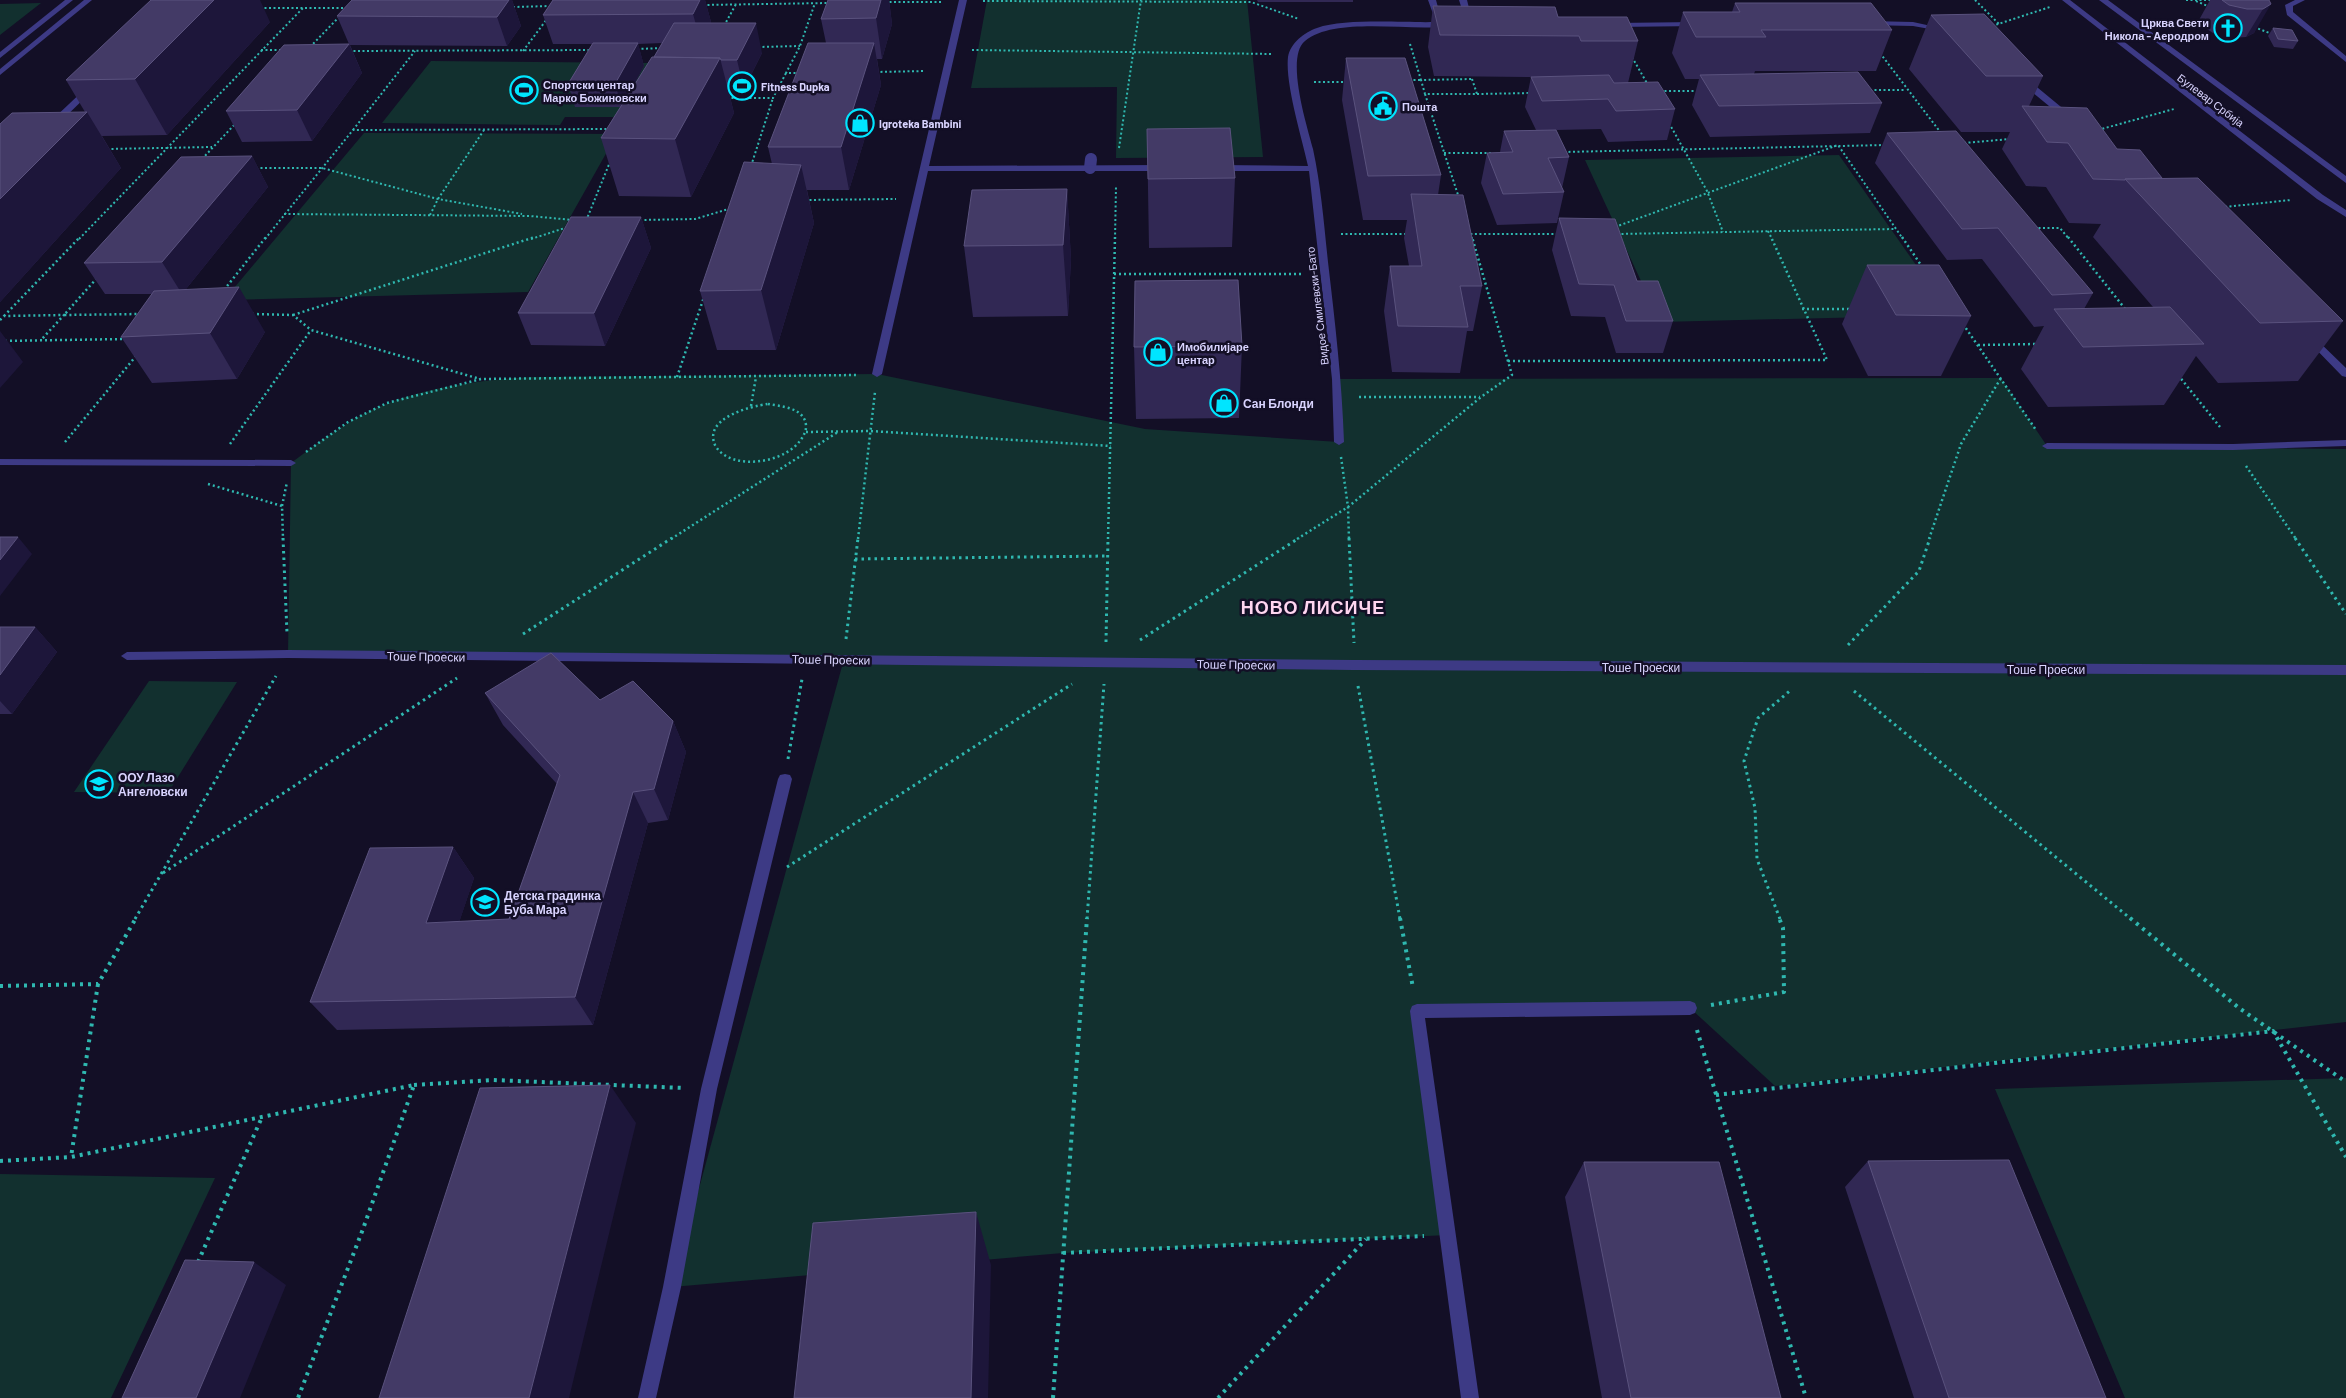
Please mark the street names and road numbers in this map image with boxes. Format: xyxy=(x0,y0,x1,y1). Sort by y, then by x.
street label: Булевар Србија xyxy=(2175,71,2248,130)
street label: Видое Смилевски-Бато xyxy=(1303,246,1331,366)
street label: Тоше Проески xyxy=(387,648,465,665)
street label: Тоше Проески xyxy=(792,651,870,668)
street label: Тоше Проески xyxy=(1197,656,1275,673)
street label: Тоше Проески xyxy=(1602,660,1680,675)
street label: Тоше Проески xyxy=(2007,662,2085,677)

